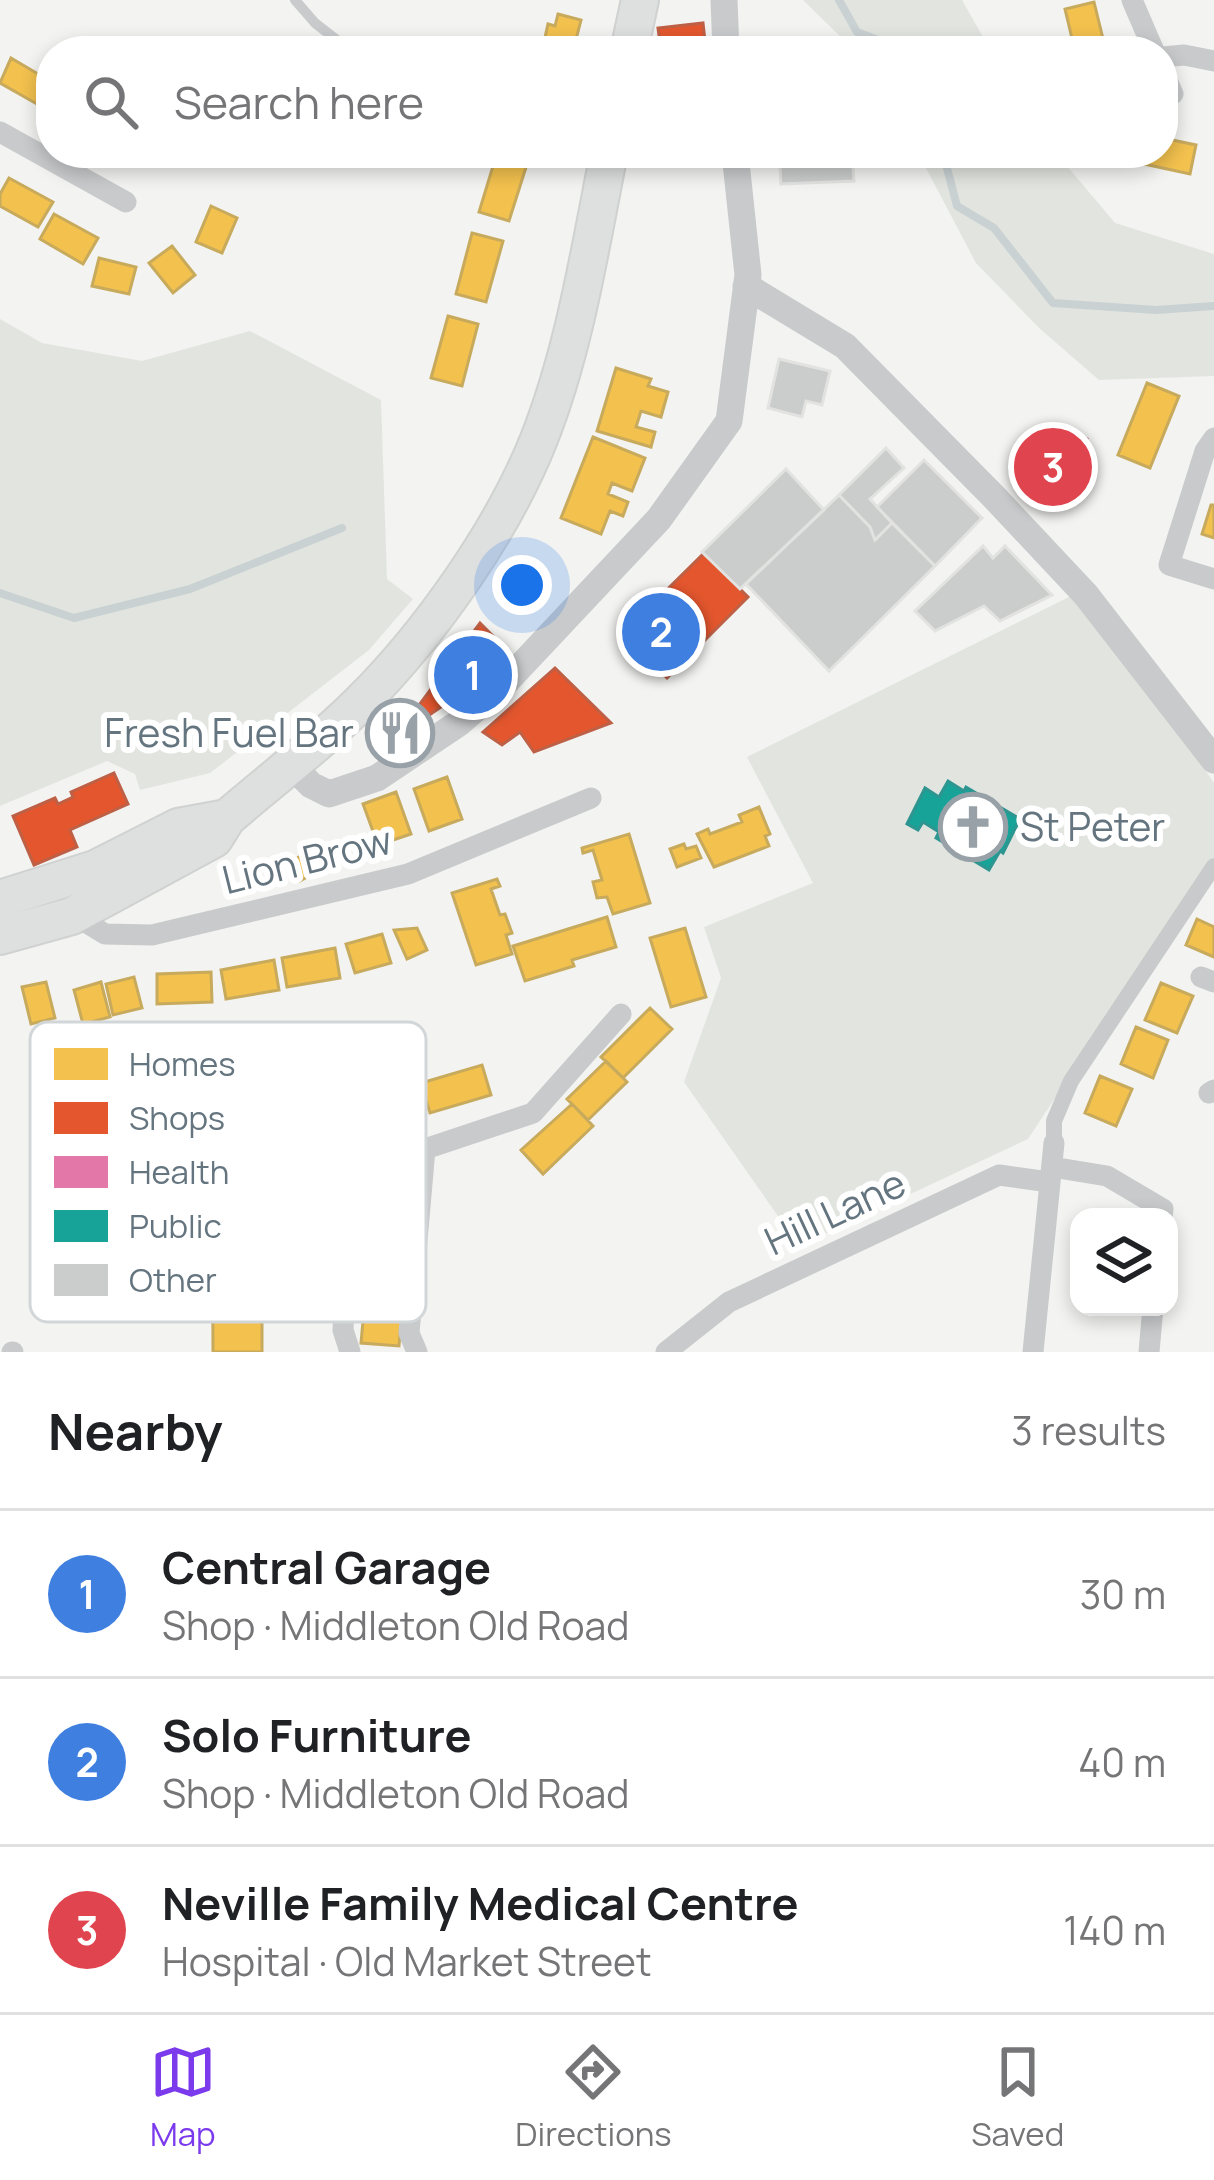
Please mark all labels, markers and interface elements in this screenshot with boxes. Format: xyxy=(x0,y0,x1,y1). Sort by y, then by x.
search box xyxy=(36,36,1178,168)
icon: search xyxy=(78,69,144,135)
text: Search here xyxy=(174,71,424,133)
pin: 3 xyxy=(1014,422,1092,512)
your location xyxy=(492,555,552,615)
pin: 2 xyxy=(622,587,700,677)
pin: 1 xyxy=(434,630,512,720)
restaurant icon: Fresh Fuel Bar xyxy=(365,698,435,768)
place label: Fresh Fuel Bar xyxy=(104,705,354,759)
church icon: St Peter xyxy=(938,792,1008,862)
place label: St Peter xyxy=(1020,799,1165,853)
street label: Lion Brow xyxy=(216,812,397,906)
legend xyxy=(30,1022,426,1322)
text: Homes xyxy=(129,1041,236,1086)
text: Shops xyxy=(129,1095,225,1140)
text: Health xyxy=(129,1149,229,1194)
street label: Hill Lane xyxy=(756,1155,914,1267)
text: Public xyxy=(129,1203,222,1248)
map controls xyxy=(1070,1208,1178,1316)
button: layers xyxy=(1070,1208,1178,1316)
text: Other xyxy=(129,1257,217,1302)
text: Nearby xyxy=(48,1396,223,1465)
text: 3 results xyxy=(1011,1403,1166,1457)
text: Central Garage xyxy=(162,1536,491,1598)
text: 1 xyxy=(78,1567,96,1621)
text: 30 m xyxy=(1080,1567,1166,1621)
text: Shop · Middleton Old Road xyxy=(162,1598,629,1652)
text: Solo Furniture xyxy=(162,1704,472,1766)
text: 2 xyxy=(75,1735,99,1789)
text: 40 m xyxy=(1078,1735,1166,1789)
text: Shop · Middleton Old Road xyxy=(162,1766,629,1820)
text: Neville Family Medical Centre xyxy=(162,1872,799,1934)
text: 3 xyxy=(76,1903,98,1957)
text: 140 m xyxy=(1063,1903,1166,1957)
text: Hospital · Old Market Street xyxy=(162,1934,652,1988)
tab: Map xyxy=(150,2039,216,2156)
tab: Directions xyxy=(515,2039,672,2156)
tab: Saved xyxy=(971,2039,1064,2156)

